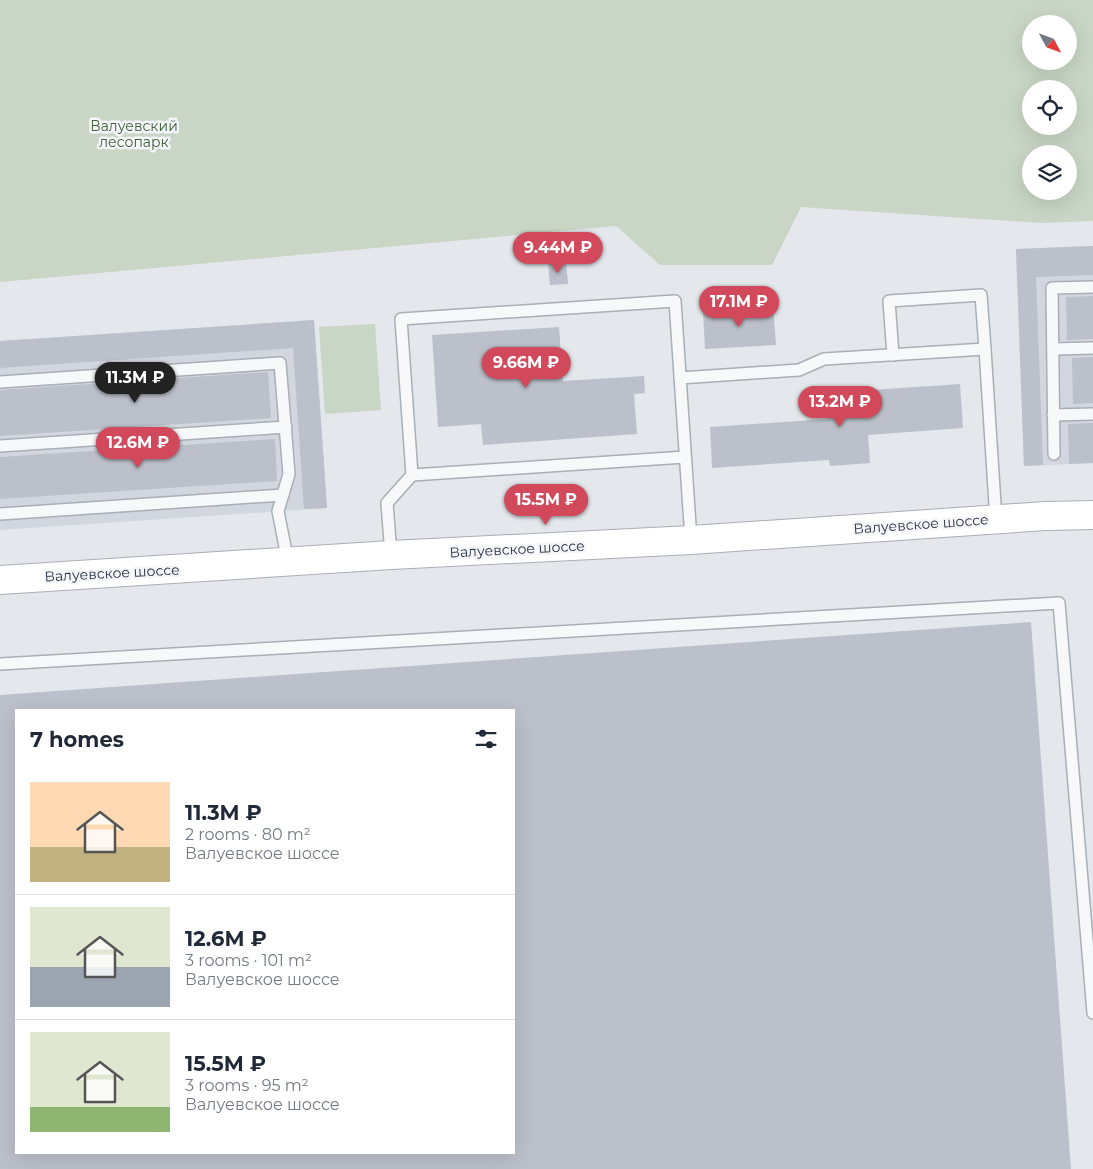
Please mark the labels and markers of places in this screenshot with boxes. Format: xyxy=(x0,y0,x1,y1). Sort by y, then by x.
pin: 9.44M ₽ xyxy=(512,232,604,274)
pin: 17.1M ₽ xyxy=(693,286,785,328)
pin: 9.66M ₽ xyxy=(480,346,572,389)
pin: 11.3M ₽ xyxy=(89,362,181,404)
pin: 13.2M ₽ xyxy=(794,386,886,428)
pin: 12.6M ₽ xyxy=(92,426,184,469)
pin: 15.5M ₽ xyxy=(500,484,592,526)

